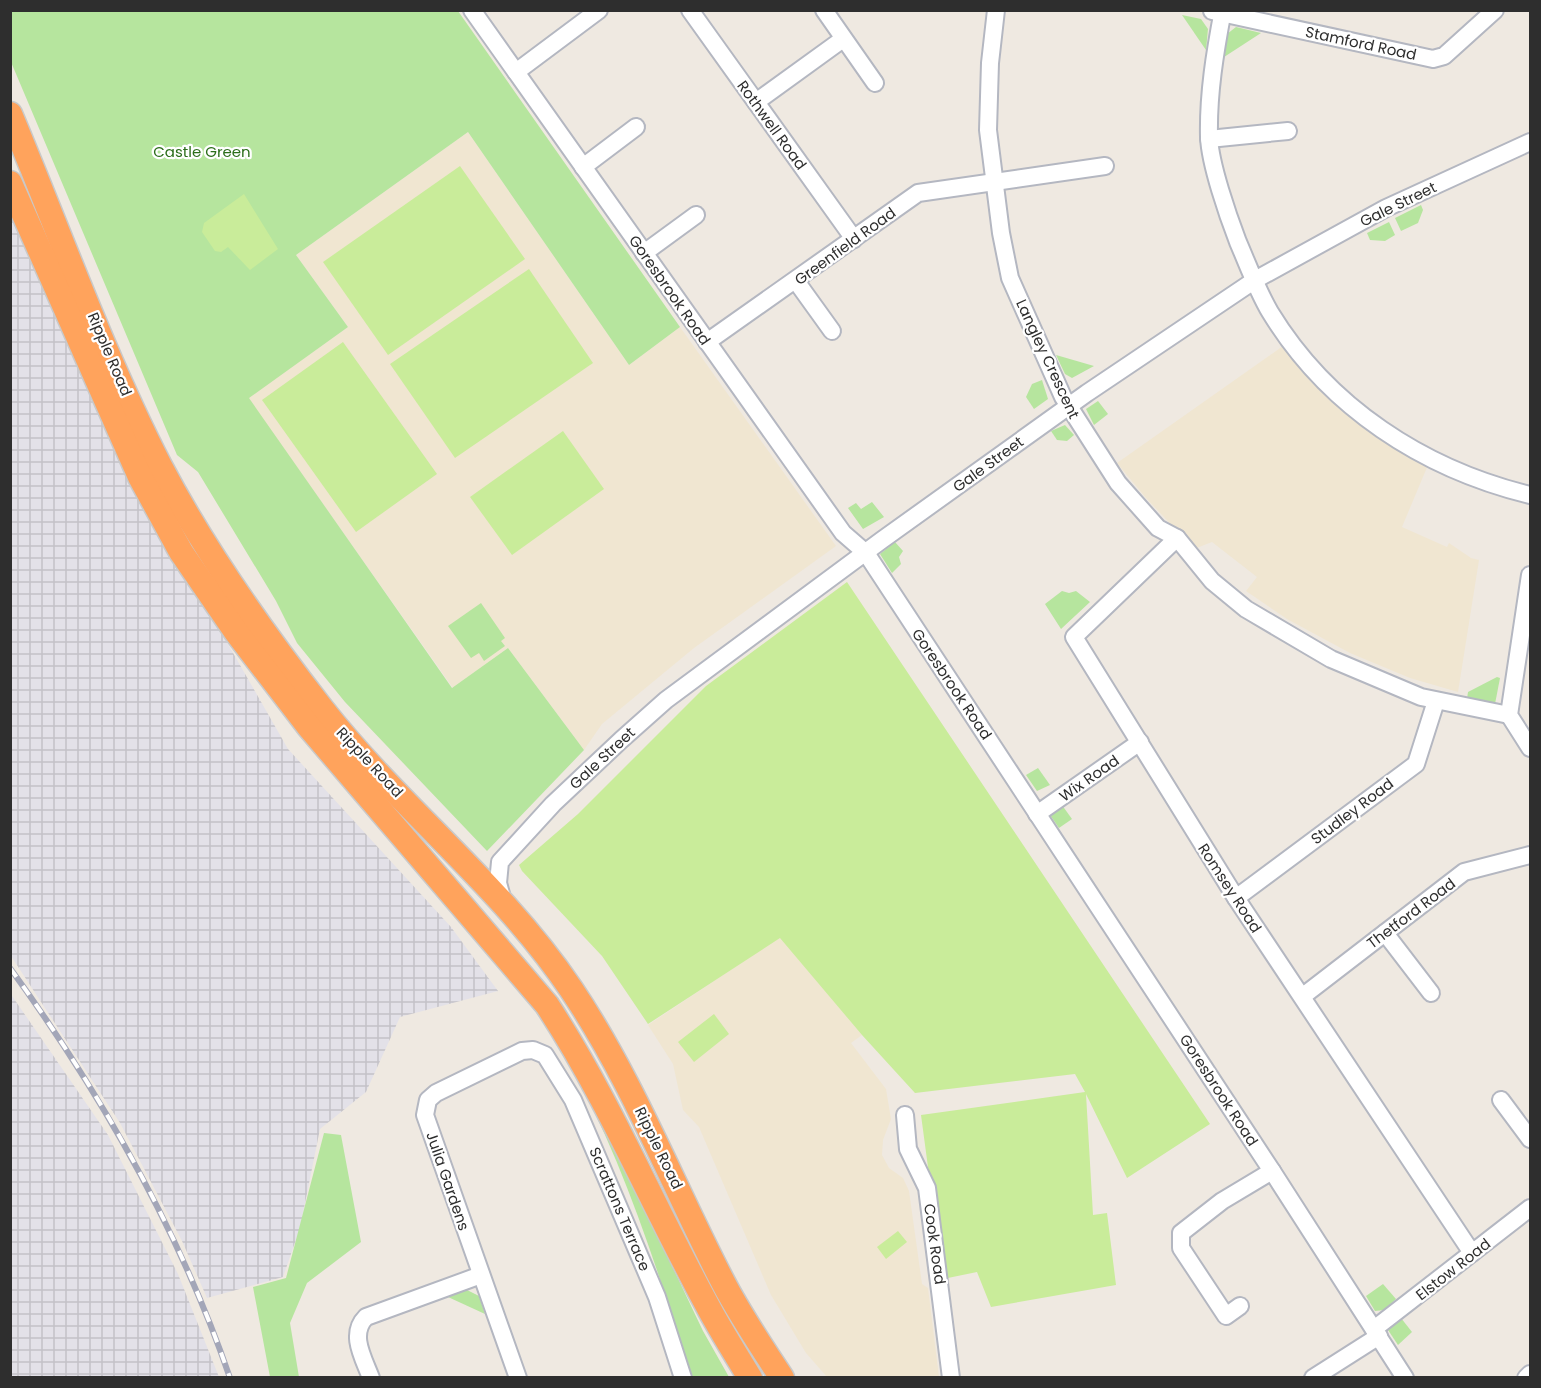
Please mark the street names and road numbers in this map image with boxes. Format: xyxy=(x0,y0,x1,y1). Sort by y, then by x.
street label: Stamford Road xyxy=(1303,21,1419,65)
street label: Rothwell Road xyxy=(732,76,812,174)
street label: Gale Street xyxy=(1356,176,1440,232)
street label: Greenfield Road xyxy=(790,202,900,290)
street label: Goresbrook Road xyxy=(624,231,716,349)
street label: Langley Crescent xyxy=(1011,296,1085,422)
street label: Ripple Road xyxy=(83,309,137,399)
street label: Gale Street xyxy=(948,431,1028,497)
street label: Goresbrook Road xyxy=(907,624,997,744)
street label: Ripple Road xyxy=(332,722,408,802)
street label: Gale Street xyxy=(565,722,639,794)
street label: Wix Road xyxy=(1055,750,1123,806)
street label: Studley Road xyxy=(1306,773,1398,849)
street label: Romsey Road xyxy=(1193,839,1267,937)
street label: Thetford Road xyxy=(1362,873,1460,953)
street label: Goresbrook Road xyxy=(1175,1030,1263,1150)
street label: Ripple Road xyxy=(630,1103,688,1193)
street label: Julia Gardens xyxy=(421,1129,475,1233)
street label: Scrattons Terrace xyxy=(584,1144,656,1274)
street label: Cook Road xyxy=(919,1202,951,1286)
street label: Elstow Road xyxy=(1411,1233,1495,1305)

